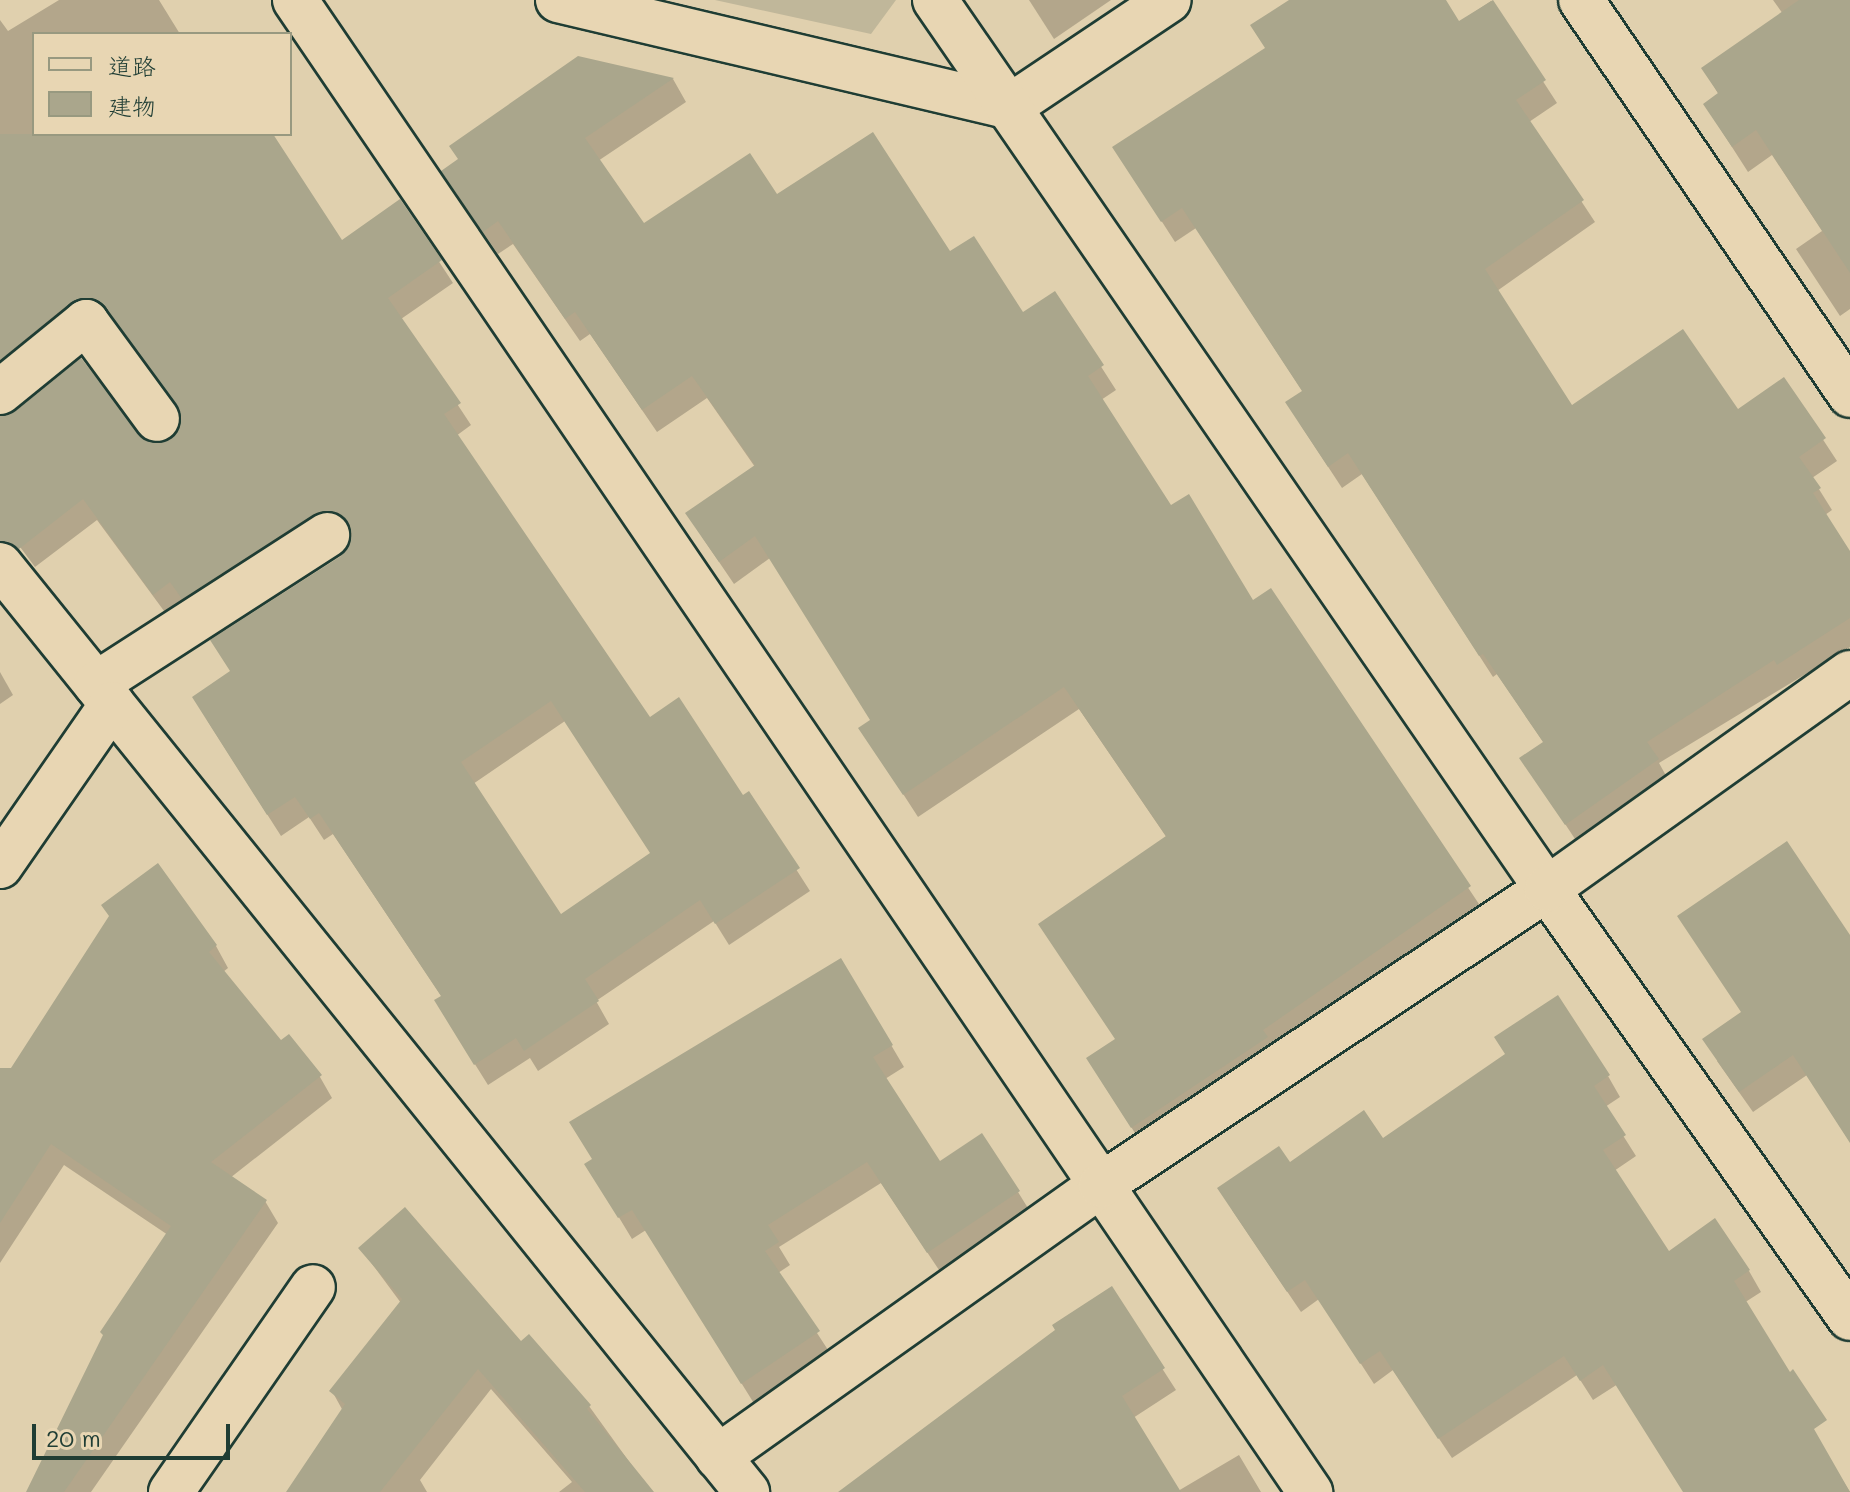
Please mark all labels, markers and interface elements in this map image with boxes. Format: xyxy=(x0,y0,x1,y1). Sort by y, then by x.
legend xyxy=(32,32,292,136)
text: 道路 xyxy=(108,50,156,81)
text: 建物 xyxy=(108,90,156,121)
scale bar xyxy=(36,1408,234,1458)
text: 20 m xyxy=(46,1422,101,1453)

